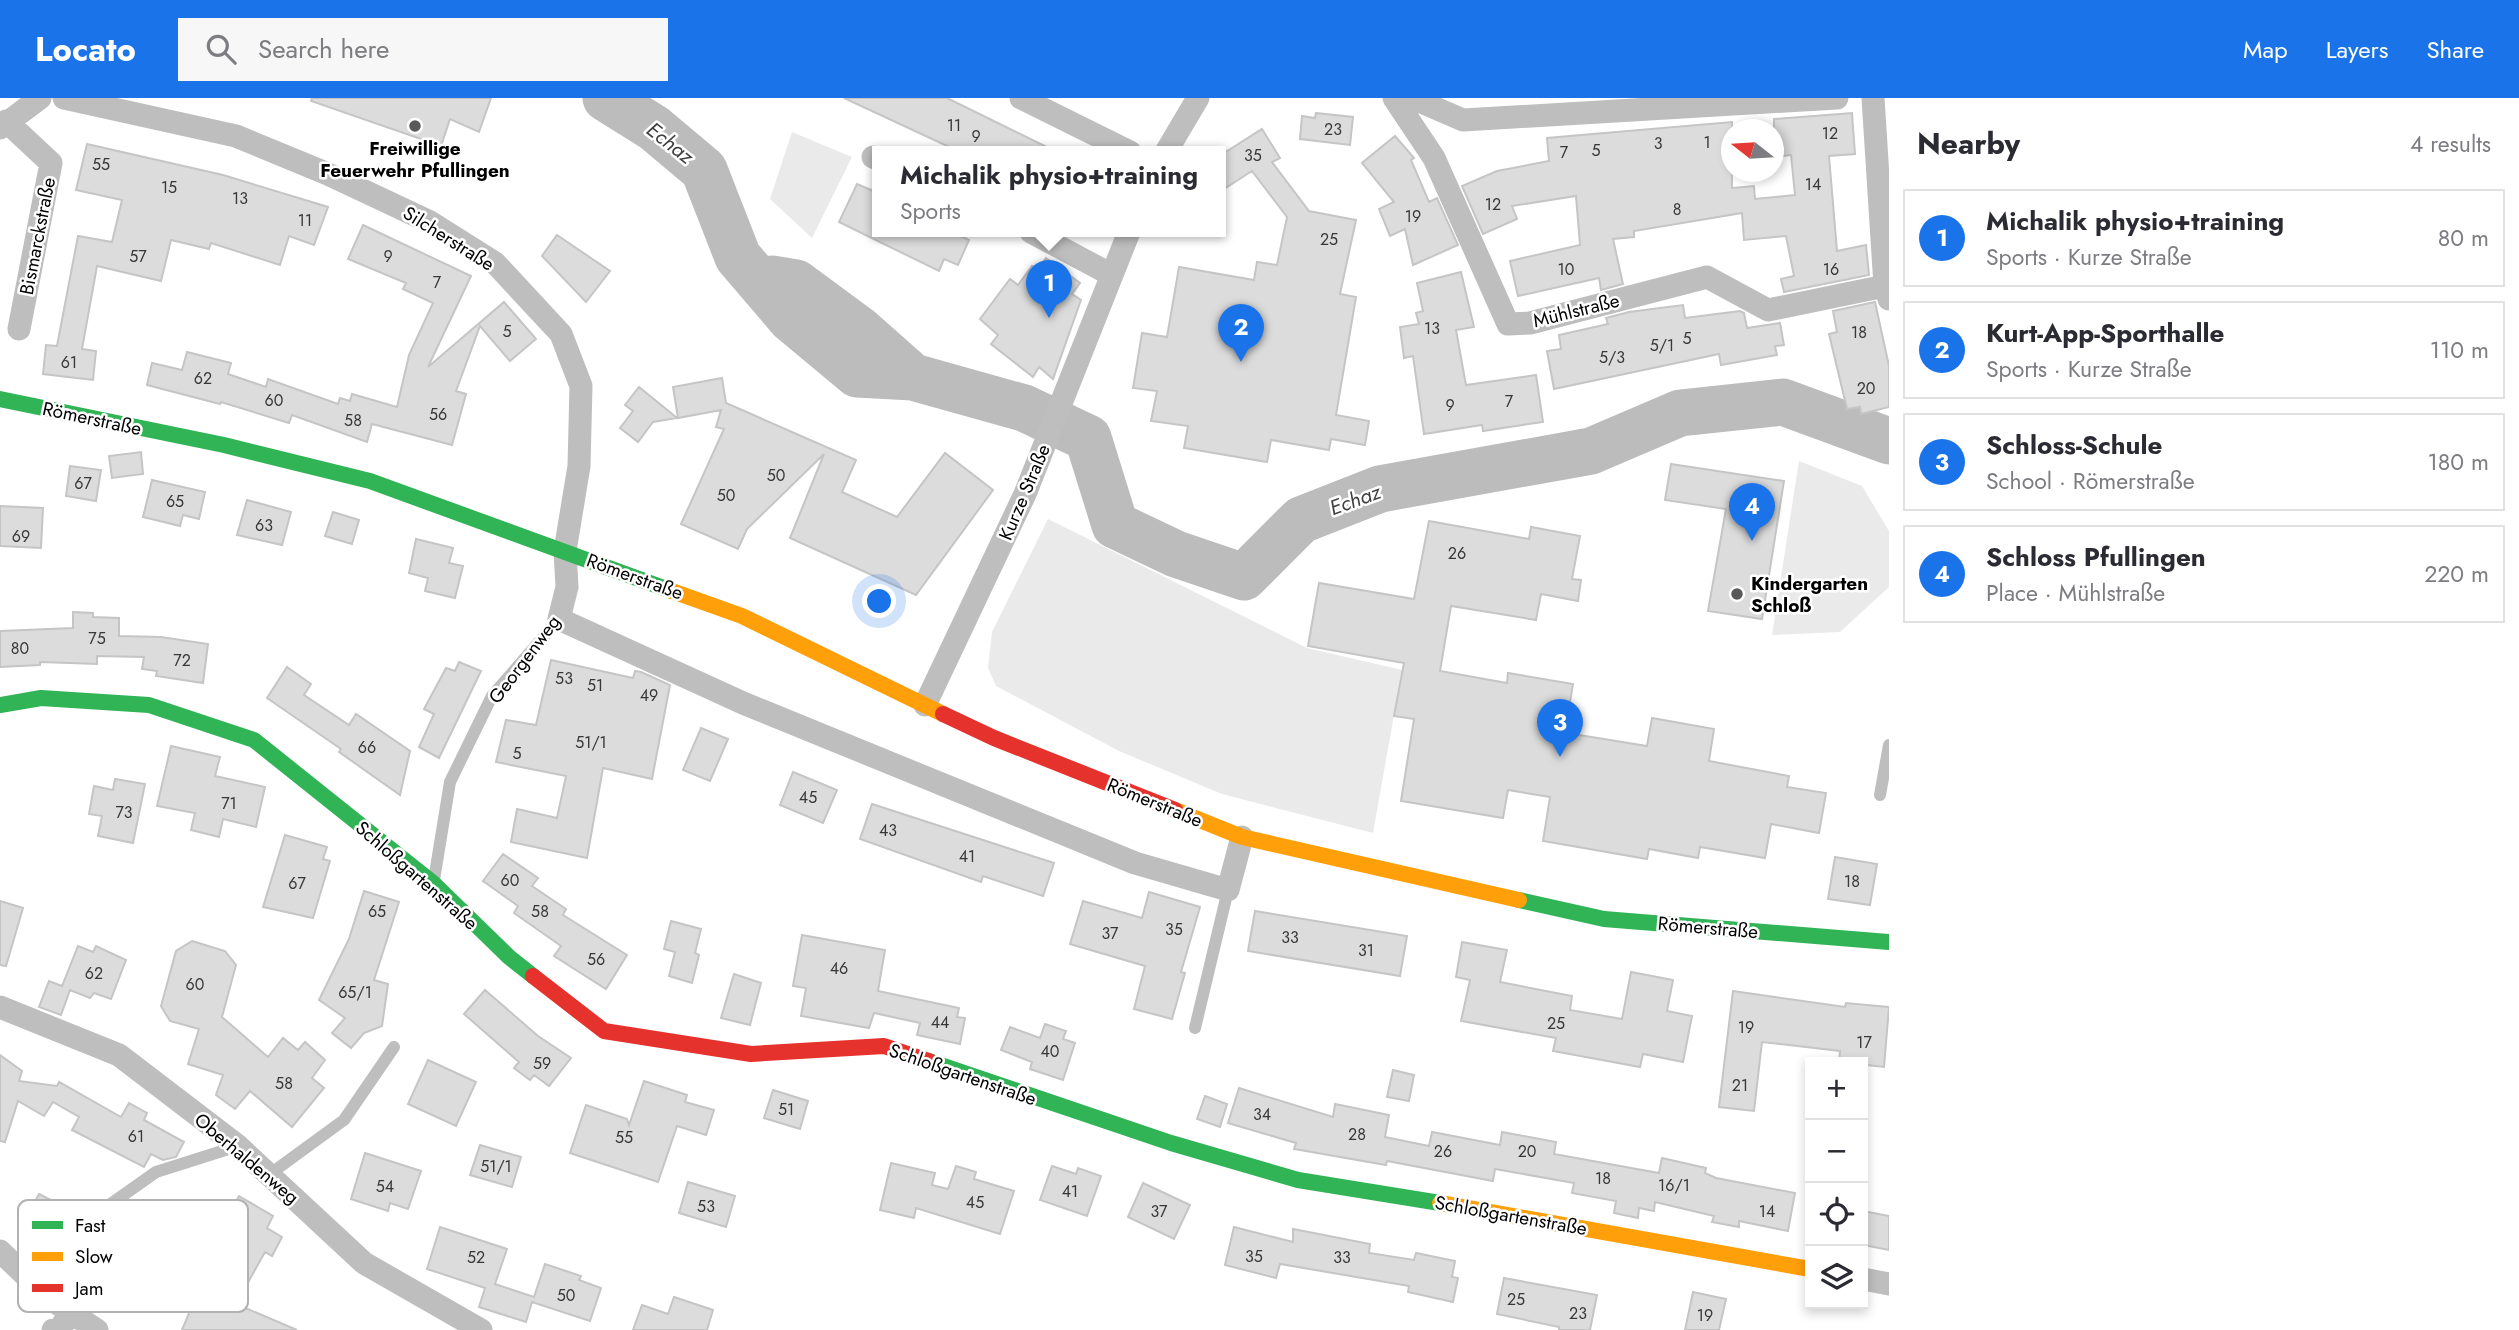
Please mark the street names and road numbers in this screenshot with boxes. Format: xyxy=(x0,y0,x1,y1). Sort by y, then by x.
street label: Bismarckstraße xyxy=(13,175,62,297)
street label: Silcherstraße xyxy=(398,200,500,277)
street label: Mühlstraße xyxy=(1530,287,1622,334)
street label: Römerstraße xyxy=(40,395,144,442)
street label: Kurze Straße xyxy=(992,440,1057,545)
street label: Römerstraße xyxy=(583,547,687,606)
street label: Georgenweg xyxy=(482,609,567,709)
street label: Römerstraße xyxy=(1103,771,1207,834)
street label: Schloßgartenstraße xyxy=(350,815,484,936)
street label: Römerstraße xyxy=(1657,910,1759,945)
street label: Schloßgartenstraße xyxy=(886,1037,1040,1112)
street label: Oberhaldenweg xyxy=(188,1106,305,1210)
street label: Schloßgartenstraße xyxy=(1433,1189,1589,1242)

